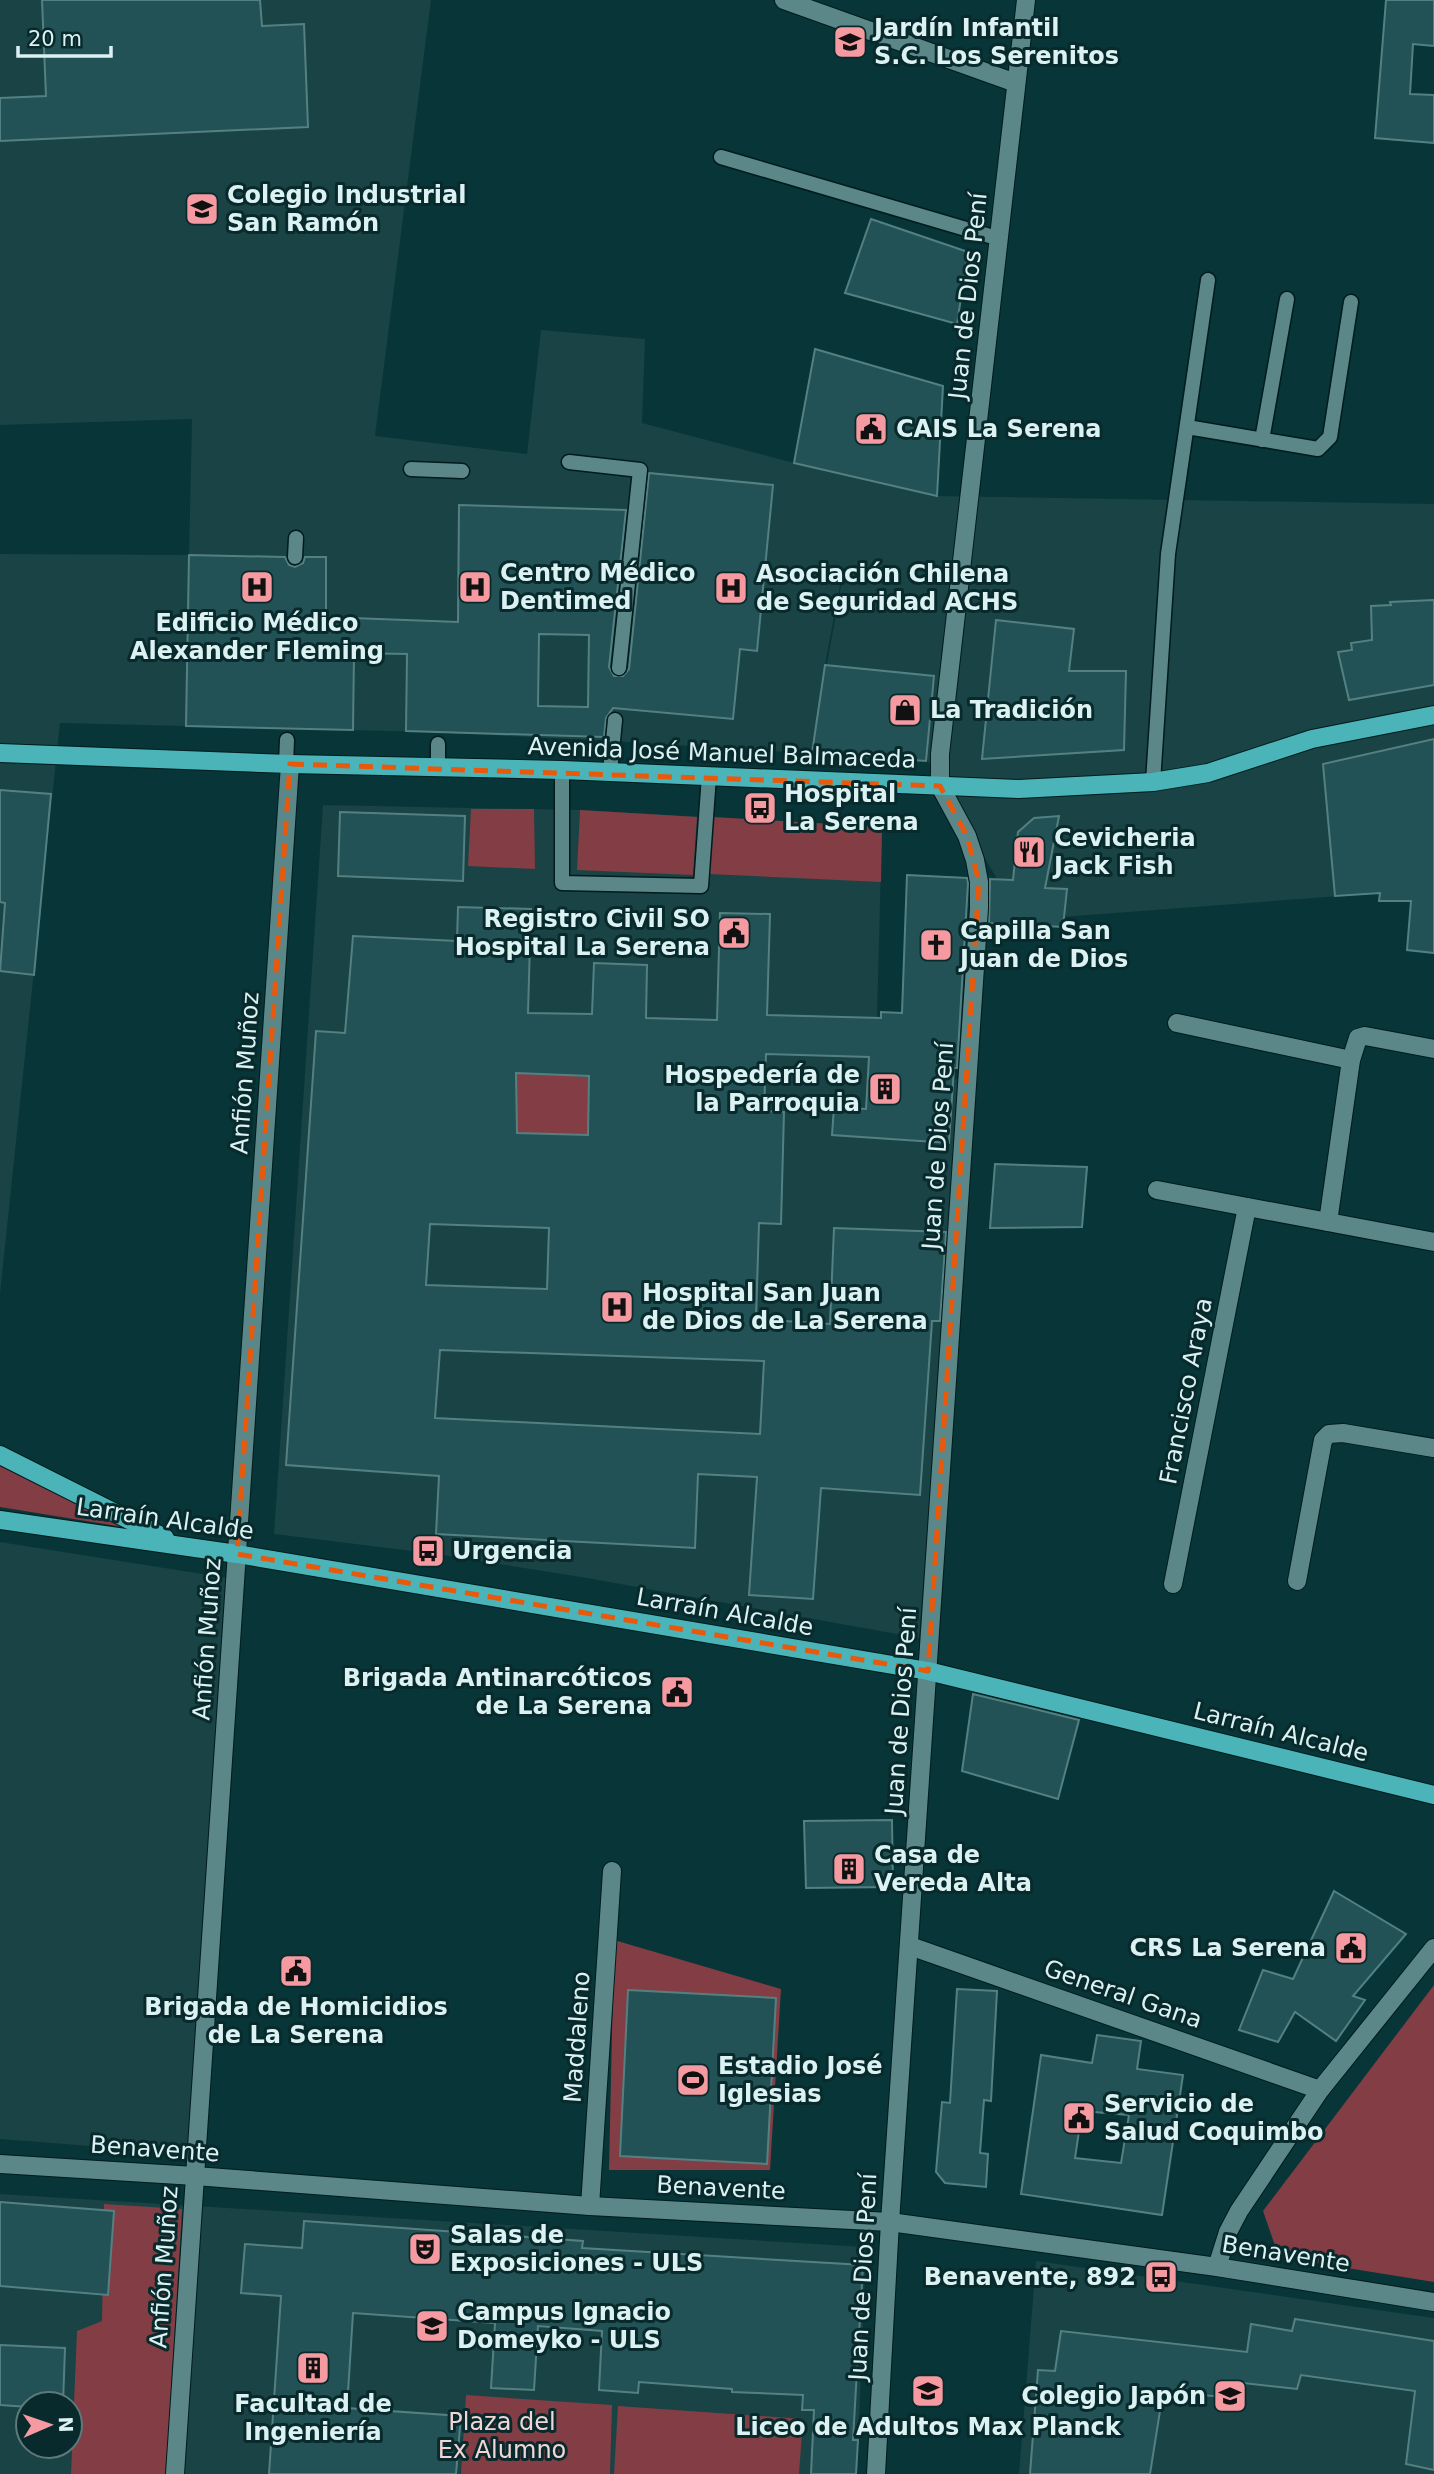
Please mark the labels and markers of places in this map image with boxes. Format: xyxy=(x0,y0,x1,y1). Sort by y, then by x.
place label: Jardín Infantil S.C. Los Serenitos xyxy=(872,14,1119,70)
school or university icon: Jardín Infantil S.C. Los Serenitos xyxy=(831,23,869,61)
place label: Colegio Industrial San Ramón xyxy=(227,181,466,237)
school or university icon: Colegio Industrial San Ramón xyxy=(183,190,221,228)
public building icon: CAIS La Serena xyxy=(852,410,890,448)
place label: CAIS La Serena xyxy=(896,415,1102,443)
place label: Centro Médico Dentimed xyxy=(500,559,695,615)
place label: Asociación Chilena de Seguridad ACHS xyxy=(756,560,1018,616)
hospital icon: Edificio Médico Alexander Fleming xyxy=(238,568,276,606)
hospital icon: Centro Médico Dentimed xyxy=(456,568,494,606)
hospital icon: Asociación Chilena de Seguridad ACHS xyxy=(712,569,750,607)
place label: Edificio Médico Alexander Fleming xyxy=(130,609,384,665)
shop icon: La Tradición xyxy=(886,691,924,729)
place label: La Tradición xyxy=(930,696,1093,724)
place label: Hospital La Serena xyxy=(784,780,919,836)
bus stop icon: Hospital La Serena xyxy=(741,789,779,827)
place label: Cevicheria Jack Fish xyxy=(1052,824,1196,880)
restaurant icon: Cevicheria Jack Fish xyxy=(1010,833,1048,871)
place label: Registro Civil SO Hospital La Serena xyxy=(455,905,710,961)
public building icon: Registro Civil SO Hospital La Serena xyxy=(715,914,753,952)
place label: Capilla San Juan de Dios xyxy=(958,917,1128,973)
church icon: Capilla San Juan de Dios xyxy=(917,926,955,964)
place label: Hospedería de la Parroquia xyxy=(664,1061,860,1117)
building icon: Hospedería de la Parroquia xyxy=(866,1070,904,1108)
place label: Hospital San Juan de Dios de La Serena xyxy=(642,1279,928,1335)
hospital icon: Hospital San Juan de Dios de La Serena xyxy=(598,1288,636,1326)
bus stop icon: Urgencia xyxy=(409,1532,447,1570)
place label: Urgencia xyxy=(452,1537,573,1565)
place label: Brigada Antinarcóticos de La Serena xyxy=(343,1664,652,1720)
public building icon: Brigada Antinarcóticos de La Serena xyxy=(658,1673,696,1711)
place label: Casa de Vereda Alta xyxy=(874,1841,1032,1897)
building icon: Casa de Vereda Alta xyxy=(830,1850,868,1888)
public building icon: CRS La Serena xyxy=(1332,1929,1370,1967)
place label: CRS La Serena xyxy=(1129,1934,1326,1962)
public building icon: Brigada de Homicidios de La Serena xyxy=(277,1952,315,1990)
place label: Brigada de Homicidios de La Serena xyxy=(144,1993,448,2049)
place label: Estadio José Iglesias xyxy=(718,2052,883,2108)
sports icon: Estadio José Iglesias xyxy=(674,2061,712,2099)
place label: Servicio de Salud Coquimbo xyxy=(1104,2090,1324,2146)
public building icon: Servicio de Salud Coquimbo xyxy=(1060,2099,1098,2137)
place label: Salas de Exposiciones - ULS xyxy=(450,2221,703,2277)
theatre icon: Salas de Exposiciones - ULS xyxy=(406,2230,444,2268)
bus stop icon: Benavente, 892 xyxy=(1142,2258,1180,2296)
place label: Benavente, 892 xyxy=(924,2263,1136,2291)
place label: Campus Ignacio Domeyko - ULS xyxy=(457,2298,671,2354)
school or university icon: Campus Ignacio Domeyko - ULS xyxy=(413,2307,451,2345)
building icon: Facultad de Ingeniería xyxy=(294,2349,332,2387)
school or university icon: Liceo de Adultos Max Planck xyxy=(909,2372,947,2410)
school or university icon: Colegio Japón xyxy=(1211,2377,1249,2415)
place label: Colegio Japón xyxy=(1021,2382,1206,2410)
place label: Facultad de Ingeniería xyxy=(234,2390,392,2446)
place label: Liceo de Adultos Max Planck xyxy=(735,2413,1122,2441)

